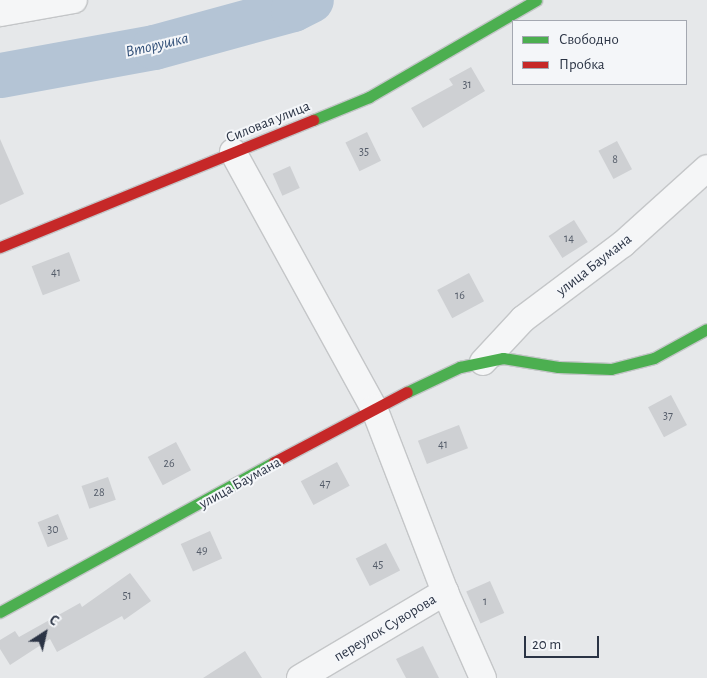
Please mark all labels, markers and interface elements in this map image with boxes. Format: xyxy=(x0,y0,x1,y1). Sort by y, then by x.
legend xyxy=(512,20,687,85)
water label: Вторушка xyxy=(124,28,190,62)
text: Свободно xyxy=(559,32,619,47)
text: Пробка xyxy=(559,57,605,72)
house number: 31 xyxy=(462,78,472,92)
street label: Силовая улица xyxy=(223,97,313,147)
house number: 35 xyxy=(359,145,369,159)
house number: 8 xyxy=(612,153,618,167)
street label: улица Баумана xyxy=(553,230,635,300)
house number: 14 xyxy=(564,232,574,246)
house number: 41 xyxy=(51,266,61,280)
house number: 16 xyxy=(455,289,465,303)
house number: 37 xyxy=(663,409,673,423)
house number: 41 xyxy=(438,438,448,452)
street label: улица Баумана xyxy=(196,453,284,513)
house number: 26 xyxy=(163,457,175,471)
house number: 47 xyxy=(320,477,330,491)
house number: 28 xyxy=(93,486,105,500)
house number: 30 xyxy=(47,523,59,537)
house number: 49 xyxy=(196,544,208,558)
house number: 45 xyxy=(373,558,383,572)
house number: 51 xyxy=(122,589,132,603)
street label: переулок Суворова xyxy=(331,590,439,666)
house number: 1 xyxy=(483,595,487,609)
north arrow xyxy=(20,608,70,658)
text: С xyxy=(46,613,61,629)
scale bar xyxy=(527,626,602,658)
text: 20 m xyxy=(532,637,561,652)

